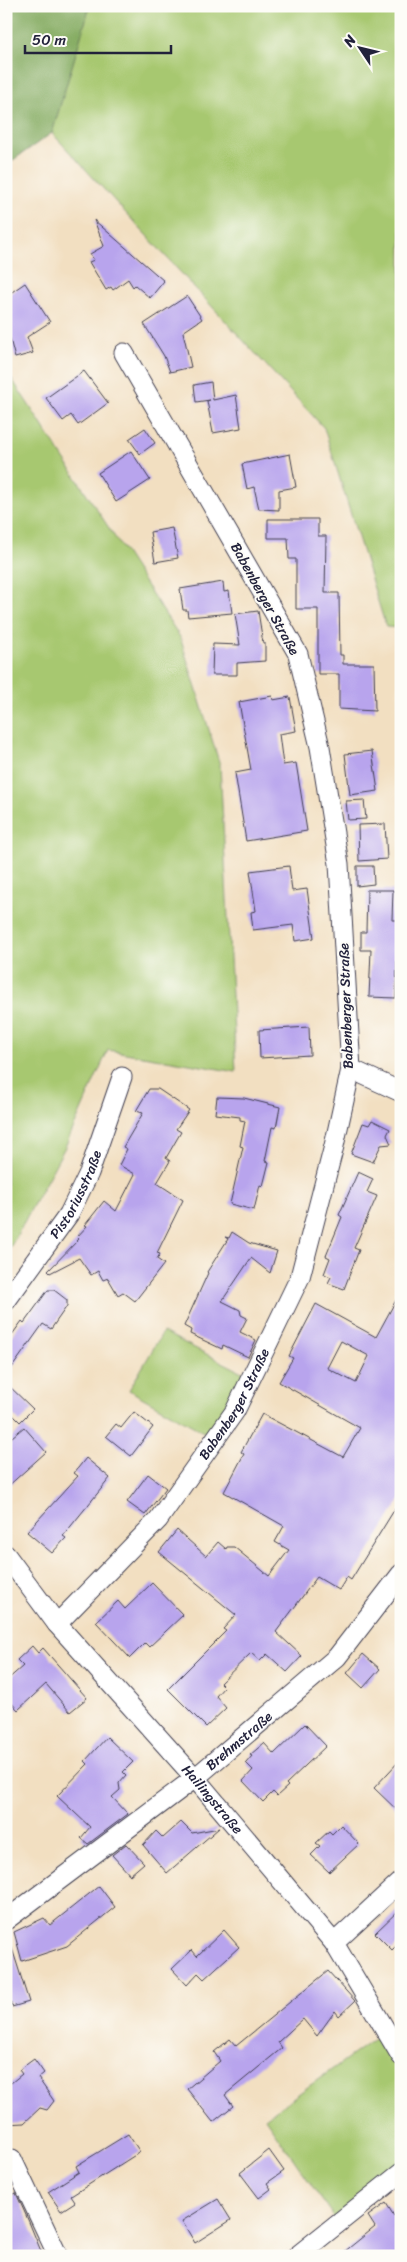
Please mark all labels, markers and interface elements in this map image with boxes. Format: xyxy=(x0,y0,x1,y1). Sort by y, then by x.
scale bar xyxy=(25,22,171,54)
north arrow xyxy=(334,22,384,72)
text: 50 m xyxy=(32,27,67,53)
text: N xyxy=(336,29,363,53)
street label: Babenberger Straße xyxy=(224,538,307,660)
street label: Babenberger Straße xyxy=(331,942,361,1069)
street label: Pistoriusstraße xyxy=(43,1147,109,1244)
street label: Babenberger Straße xyxy=(192,1344,276,1465)
street label: Brehmstraße xyxy=(200,1704,278,1777)
street label: Hailingstraße xyxy=(175,1758,250,1840)

